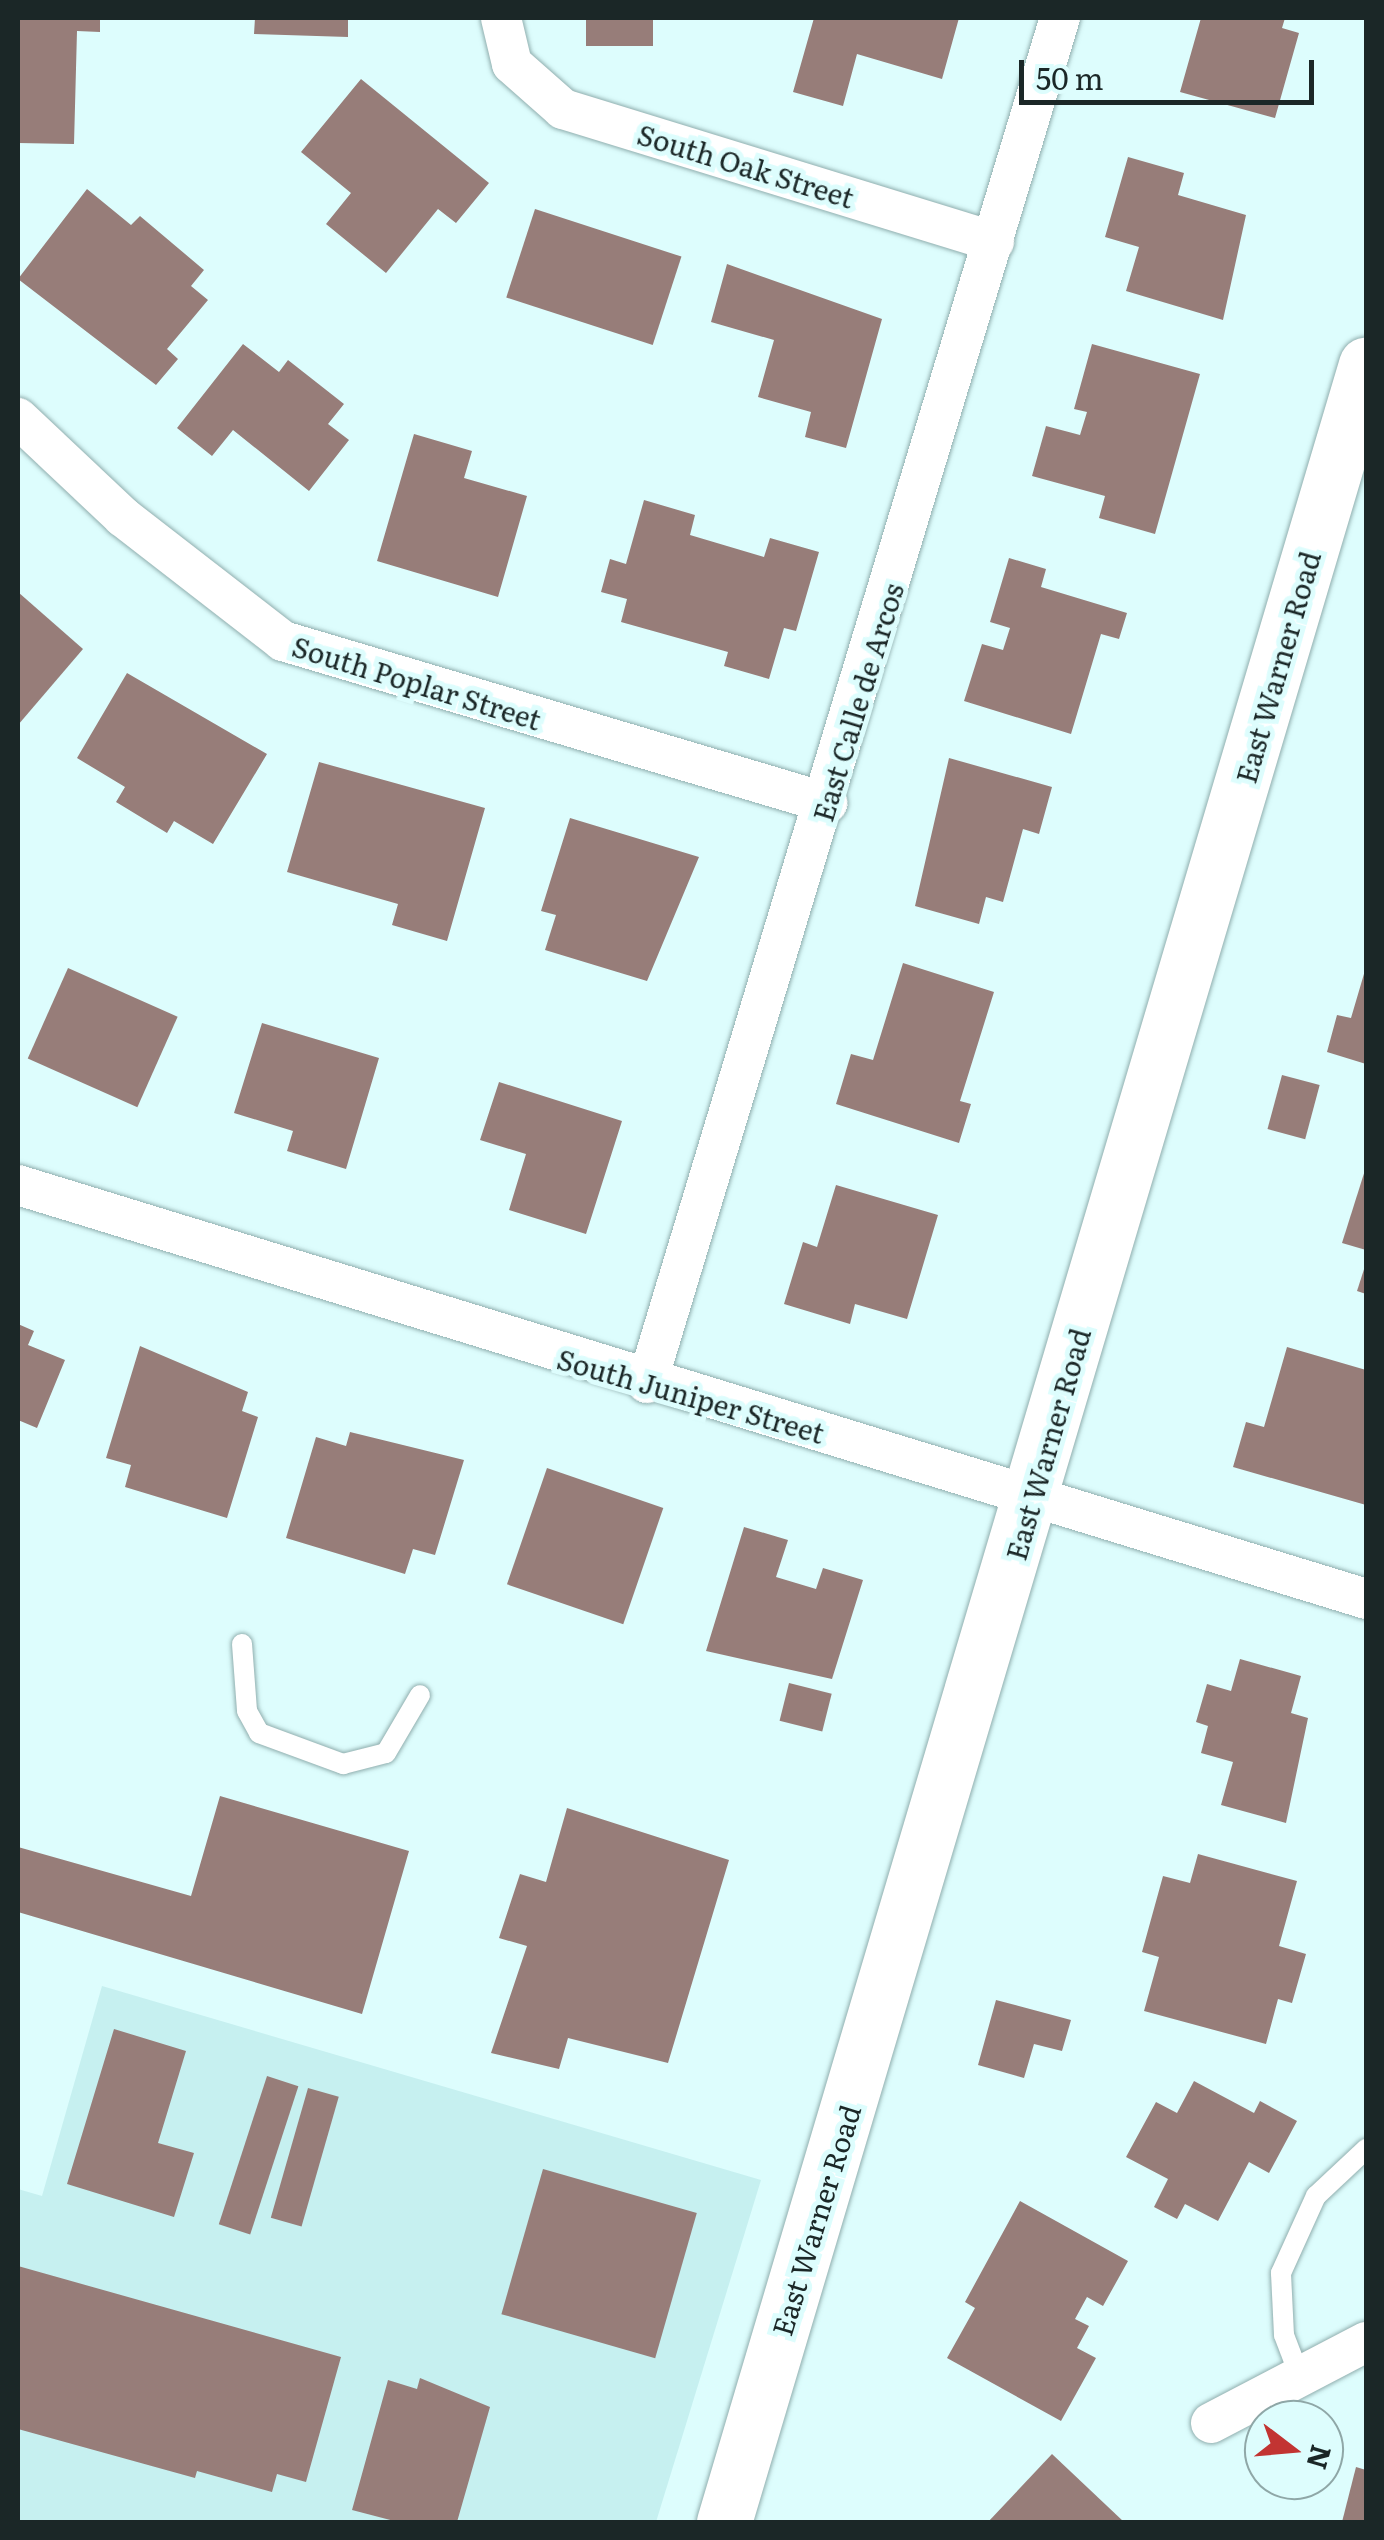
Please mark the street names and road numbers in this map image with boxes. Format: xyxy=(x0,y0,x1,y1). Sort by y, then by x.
street label: South Oak Street xyxy=(634,116,858,214)
street label: East Warner Road xyxy=(1228,547,1326,787)
street label: East Calle de Arcos xyxy=(805,579,909,825)
street label: South Poplar Street xyxy=(289,628,545,736)
street label: East Warner Road xyxy=(998,1324,1096,1564)
street label: South Juniper Street xyxy=(554,1341,828,1449)
street label: East Warner Road xyxy=(764,2101,866,2339)

